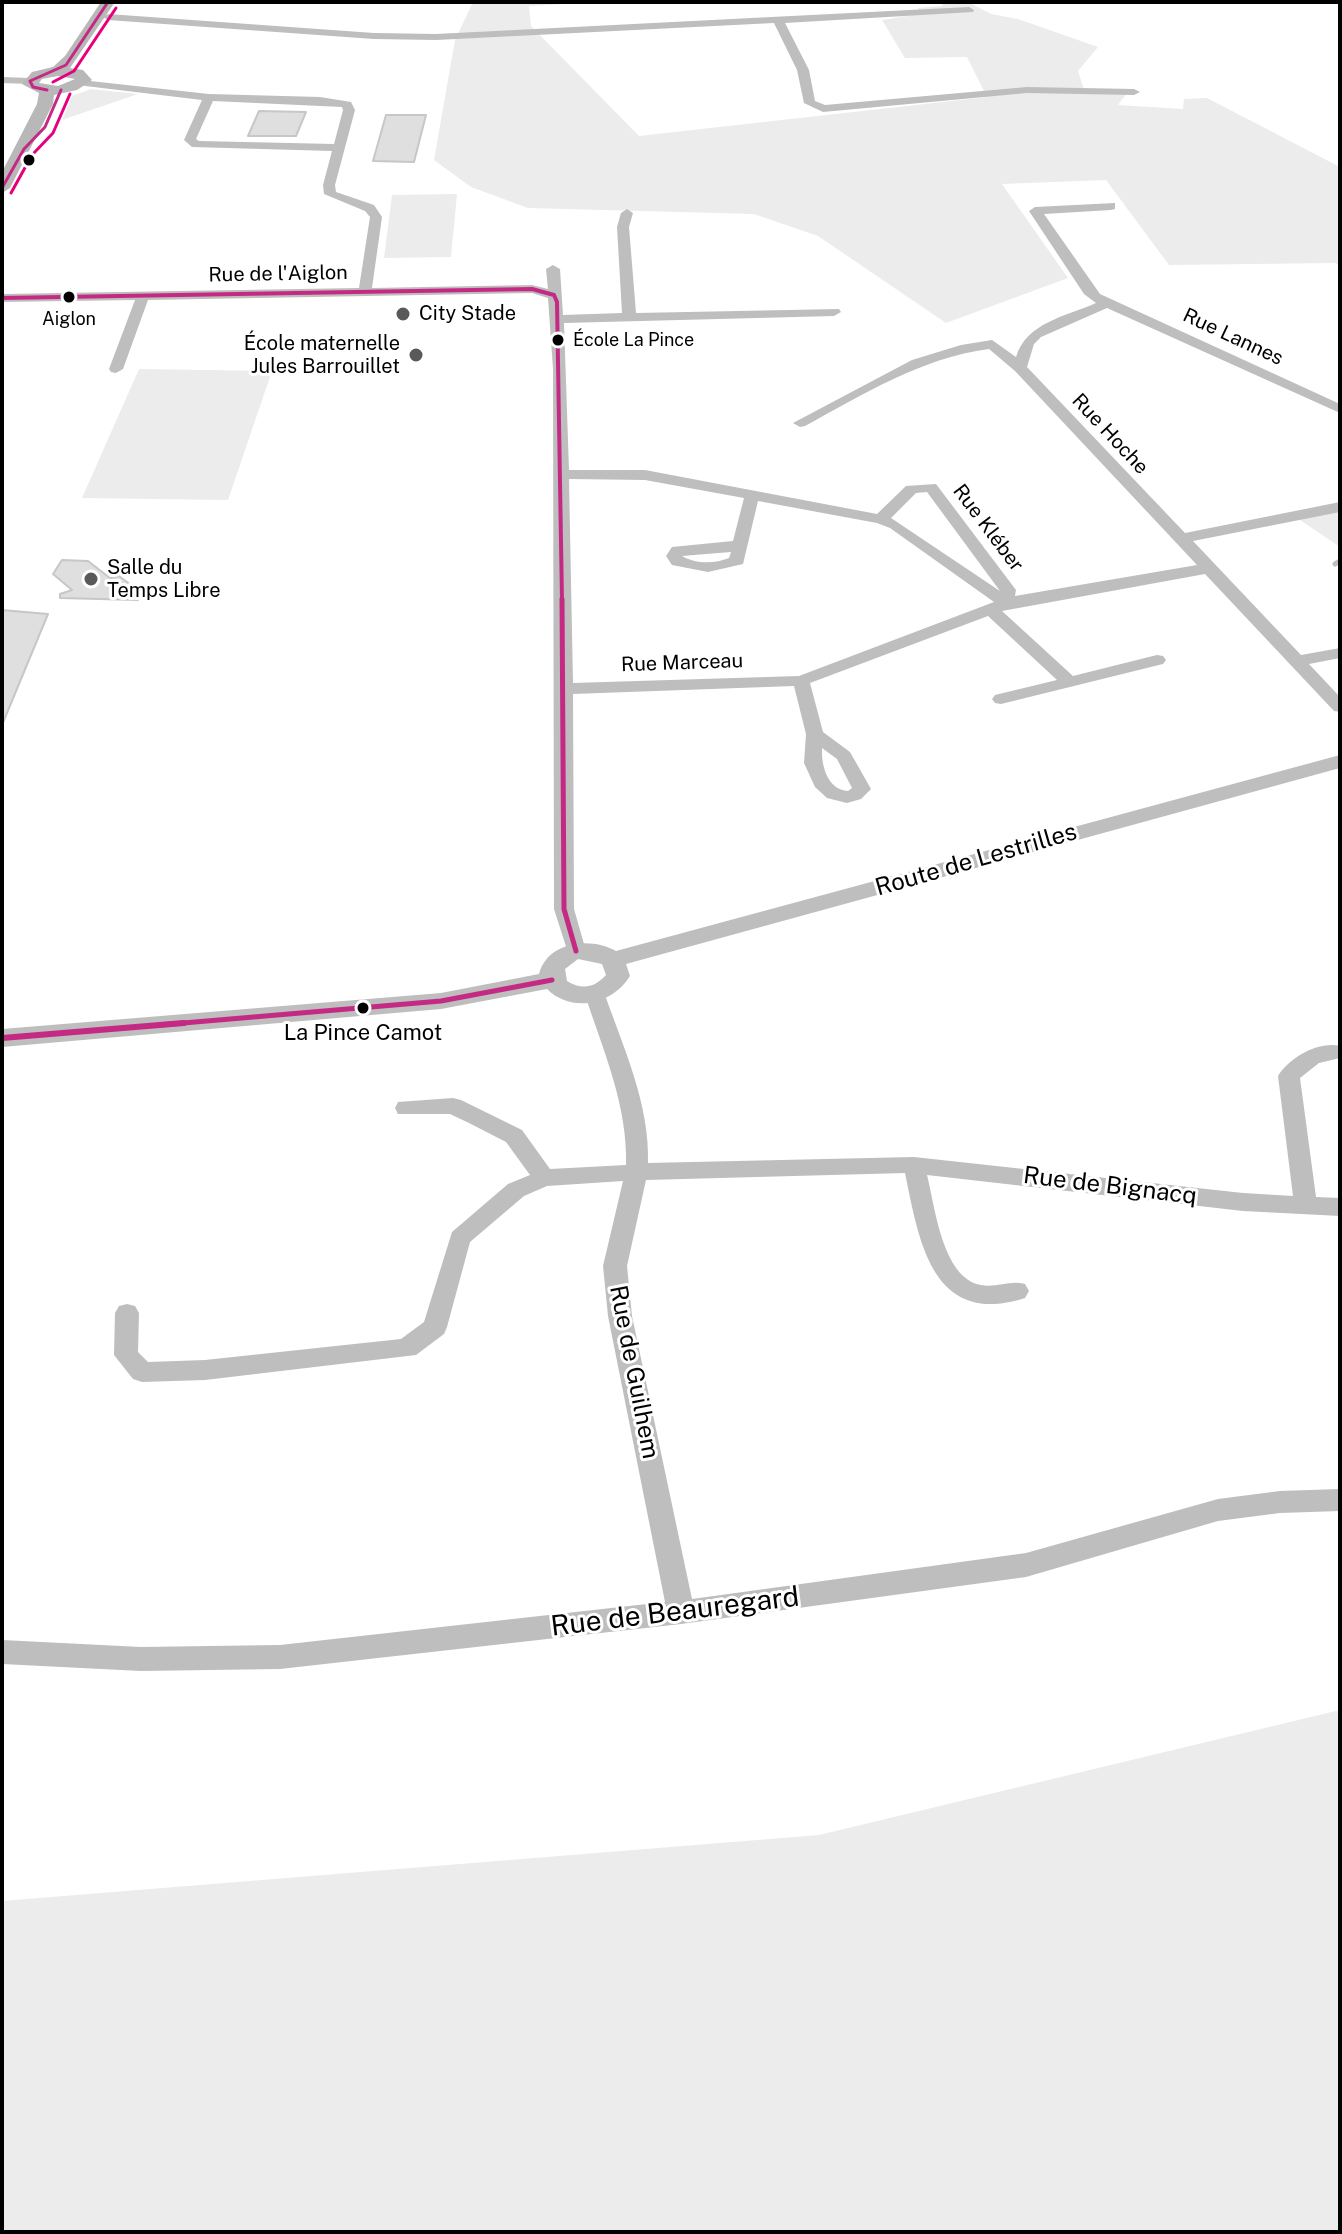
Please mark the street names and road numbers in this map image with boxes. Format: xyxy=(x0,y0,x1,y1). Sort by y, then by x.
street label: Rue de l'Aiglon xyxy=(208,261,348,287)
street label: Rue Lannes xyxy=(1179,303,1287,371)
street label: Rue Hoche xyxy=(1067,389,1153,479)
street label: Rue Kléber xyxy=(947,480,1029,576)
street label: Rue Marceau xyxy=(621,649,743,677)
street label: Route de Lestrilles xyxy=(872,817,1080,903)
street label: Rue de Bignacq xyxy=(1022,1161,1198,1211)
street label: Rue de Guilhem xyxy=(603,1283,665,1461)
street label: Rue de Beauregard xyxy=(549,1580,801,1644)

